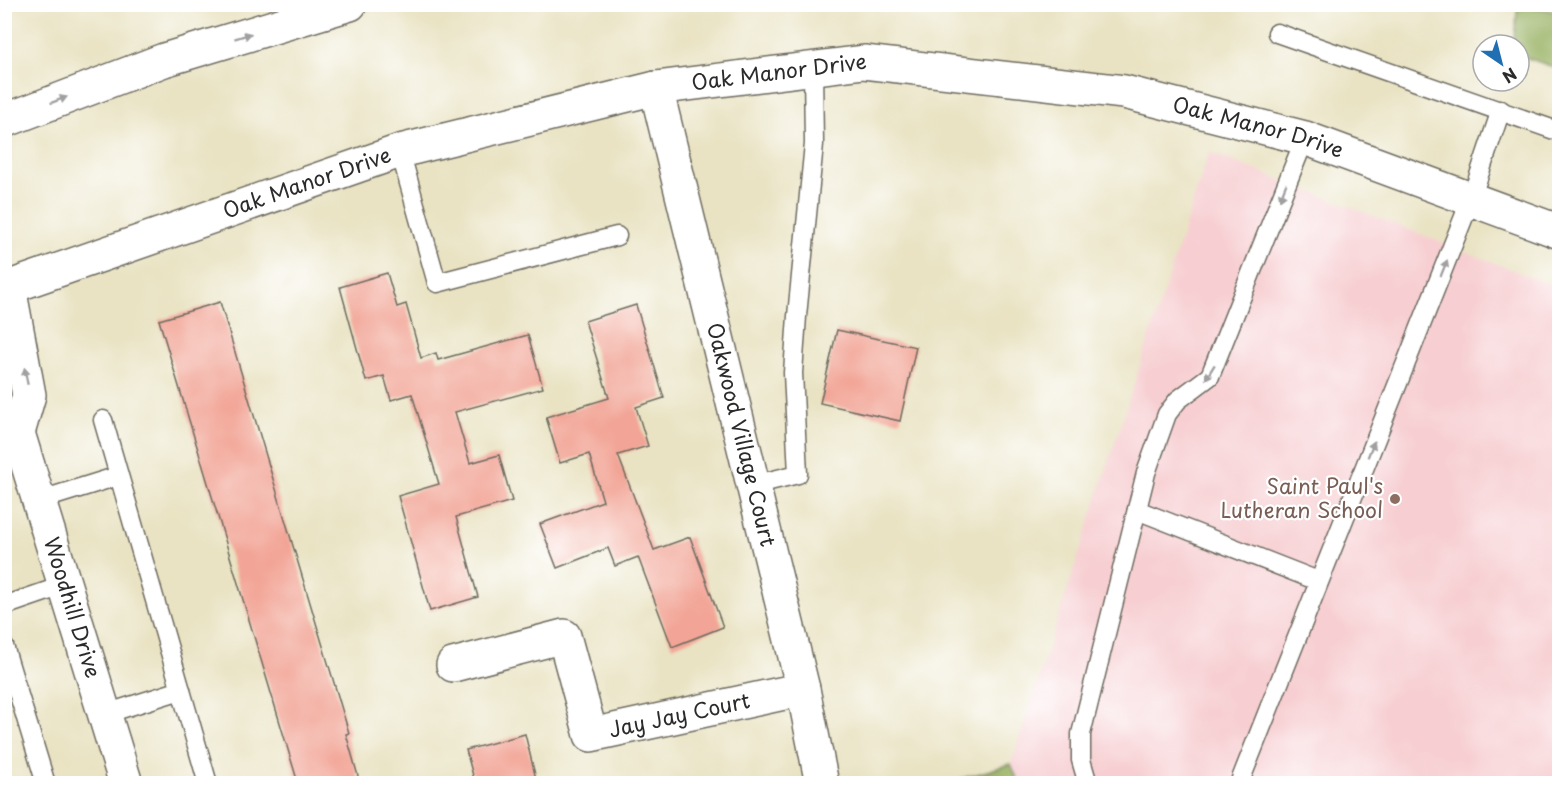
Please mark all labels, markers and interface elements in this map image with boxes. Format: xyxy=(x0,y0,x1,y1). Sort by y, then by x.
one-way arrow xyxy=(234,31,252,40)
north arrow xyxy=(1471,33,1531,93)
street label: Oak Manor Drive xyxy=(689,44,868,97)
text: N xyxy=(1498,63,1522,90)
street label: Oak Manor Drive xyxy=(1170,87,1349,165)
one-way arrow xyxy=(50,95,68,104)
street label: Oak Manor Drive xyxy=(218,137,395,226)
one-way arrow xyxy=(1278,183,1288,201)
one-way arrow xyxy=(1440,259,1449,277)
street label: Oakwood Village Court xyxy=(700,319,786,549)
one-way arrow xyxy=(1204,364,1215,380)
one-way arrow xyxy=(21,367,30,386)
one-way arrow xyxy=(1367,440,1376,458)
place label: Saint Paul's Lutheran School xyxy=(1221,469,1383,525)
marker: Saint Paul's Lutheran School xyxy=(1388,492,1402,506)
street label: Woodhill Drive xyxy=(37,533,110,681)
street label: Jay Jay Court xyxy=(606,683,753,745)

